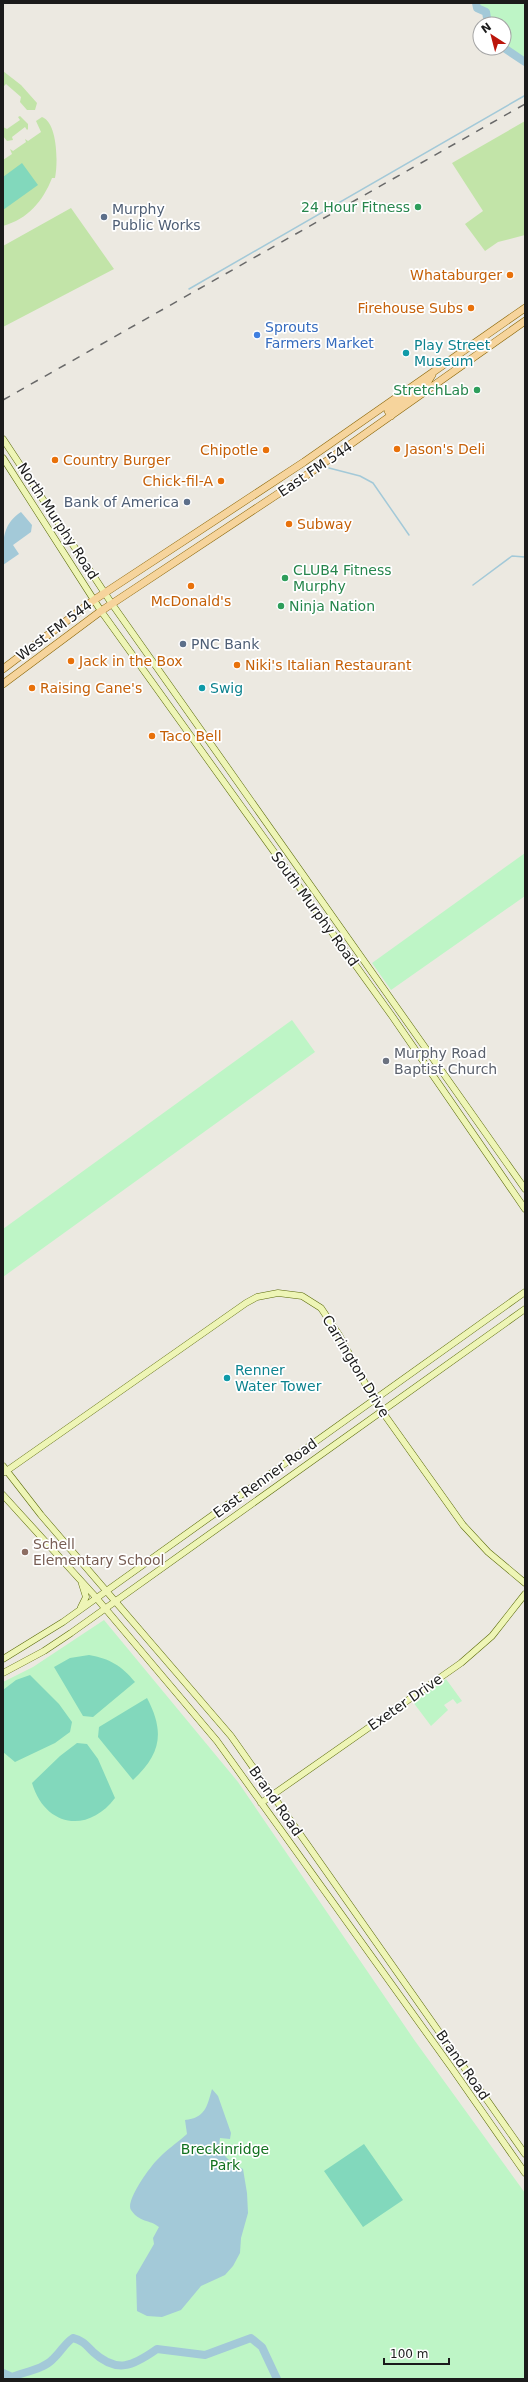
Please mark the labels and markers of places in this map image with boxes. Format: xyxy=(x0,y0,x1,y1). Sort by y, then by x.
place label: 24 Hour Fitness xyxy=(301,199,410,215)
place label: Murphy Public Works xyxy=(112,201,201,233)
marker: 24 Hour Fitness xyxy=(413,202,423,212)
marker: Murphy Public Works xyxy=(99,212,109,222)
place label: Whataburger xyxy=(410,267,502,283)
marker: Whataburger xyxy=(505,270,515,280)
place label: Firehouse Subs xyxy=(357,300,463,316)
marker: Firehouse Subs xyxy=(466,303,476,313)
place label: Sprouts Farmers Market xyxy=(265,319,374,351)
marker: Sprouts Farmers Market xyxy=(252,330,262,340)
place label: Play Street Museum xyxy=(414,337,491,369)
marker: Play Street Museum xyxy=(401,348,411,358)
place label: StretchLab xyxy=(393,382,469,398)
marker: StretchLab xyxy=(472,385,482,395)
place label: Jason's Deli xyxy=(404,441,485,457)
place label: Chipotle xyxy=(200,442,258,458)
marker: Jason's Deli xyxy=(392,444,402,454)
marker: Chipotle xyxy=(261,445,271,455)
place label: Country Burger xyxy=(63,452,171,468)
marker: Country Burger xyxy=(50,455,60,465)
place label: Chick-fil-A xyxy=(143,473,213,489)
marker: Chick-fil-A xyxy=(216,476,226,486)
place label: Bank of America xyxy=(64,494,179,510)
marker: Bank of America xyxy=(182,497,192,507)
place label: Subway xyxy=(297,516,352,532)
marker: Subway xyxy=(284,519,294,529)
place label: CLUB4 Fitness Murphy xyxy=(293,562,392,594)
marker: CLUB4 Fitness Murphy xyxy=(280,573,290,583)
marker: McDonald's xyxy=(186,581,196,591)
place label: McDonald's xyxy=(151,593,231,609)
place label: Ninja Nation xyxy=(289,598,375,614)
marker: Ninja Nation xyxy=(276,601,286,611)
place label: PNC Bank xyxy=(191,636,260,652)
marker: PNC Bank xyxy=(178,639,188,649)
place label: Jack in the Box xyxy=(78,653,183,669)
marker: Jack in the Box xyxy=(66,656,76,666)
place label: Niki's Italian Restaurant xyxy=(245,657,412,673)
marker: Niki's Italian Restaurant xyxy=(232,660,242,670)
place label: Raising Cane's xyxy=(40,680,142,696)
place label: Swig xyxy=(210,680,243,696)
marker: Raising Cane's xyxy=(27,683,37,693)
marker: Swig xyxy=(197,683,207,693)
place label: Taco Bell xyxy=(159,728,222,744)
marker: Taco Bell xyxy=(147,731,157,741)
place label: Murphy Road Baptist Church xyxy=(394,1045,497,1077)
marker: Murphy Road Baptist Church xyxy=(381,1056,391,1066)
place label: Renner Water Tower xyxy=(235,1362,322,1394)
marker: Renner Water Tower xyxy=(222,1373,232,1383)
place label: Schell Elementary School xyxy=(33,1536,165,1568)
marker: Schell Elementary School xyxy=(20,1547,30,1557)

